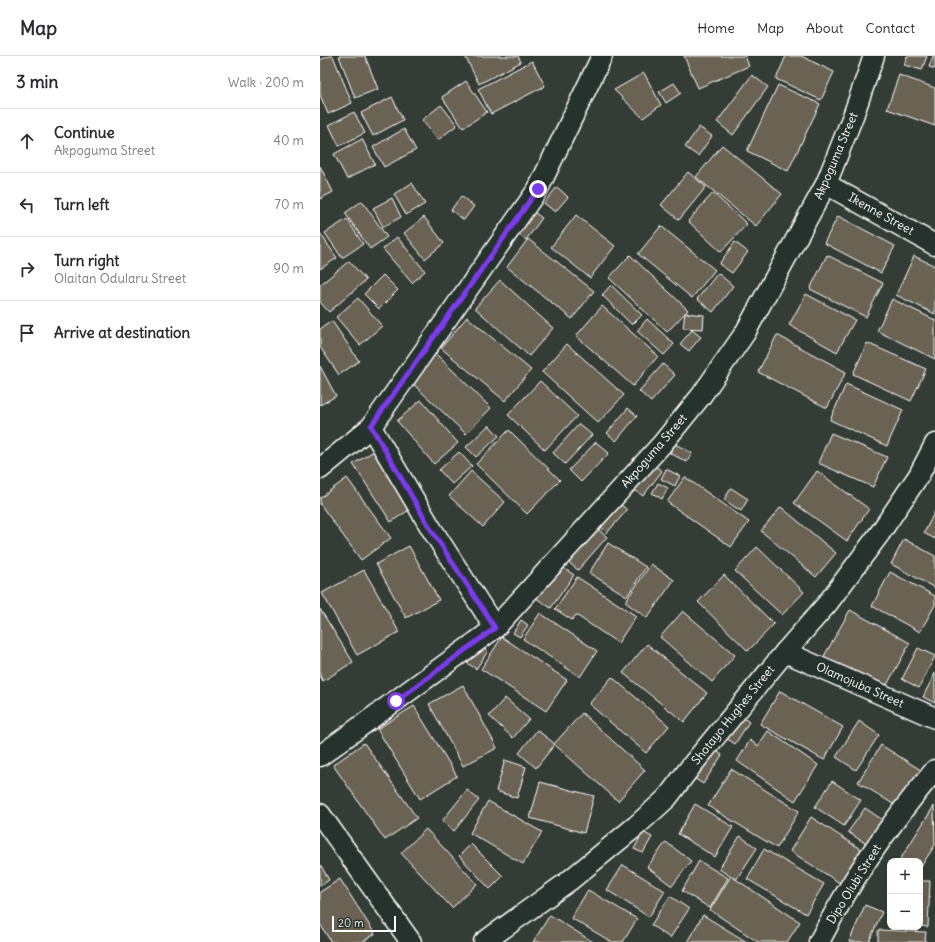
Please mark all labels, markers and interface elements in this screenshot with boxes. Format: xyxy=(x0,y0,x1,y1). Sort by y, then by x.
text: Map xyxy=(20,16,57,40)
text: Home xyxy=(697,19,735,37)
text: Map xyxy=(757,19,784,37)
text: About xyxy=(806,19,844,37)
text: Contact xyxy=(866,19,915,37)
text: 3 min xyxy=(16,71,58,93)
text: Walk · 200 m xyxy=(228,74,304,91)
street label: Akpoguma Street xyxy=(810,110,861,202)
text: Continue xyxy=(54,123,115,142)
icon: ahead xyxy=(16,130,38,152)
text: 40 m xyxy=(273,132,304,149)
text: Akpoguma Street xyxy=(54,142,155,159)
route end xyxy=(529,180,547,198)
street label: Ikenne Street xyxy=(846,189,917,238)
icon: left xyxy=(16,194,38,216)
text: Turn left xyxy=(54,195,109,214)
text: 70 m xyxy=(275,196,304,213)
text: Turn right xyxy=(54,251,119,270)
icon: right xyxy=(16,258,38,280)
text: 90 m xyxy=(273,260,304,277)
text: Olaitan Odularu Street xyxy=(54,270,186,287)
icon: arrive xyxy=(16,322,38,344)
text: Arrive at destination xyxy=(54,323,190,342)
street label: Akpoguma Street xyxy=(617,411,690,491)
street label: Olamojuba Street xyxy=(814,659,906,711)
street label: Shotayo Hughes Street xyxy=(688,662,777,767)
route start xyxy=(387,692,405,710)
street label: Dipo Olubi Street xyxy=(823,841,884,926)
map controls xyxy=(887,858,923,930)
button: + xyxy=(887,858,923,894)
button: − xyxy=(887,894,923,930)
scale bar xyxy=(332,914,396,933)
text: 20 m xyxy=(338,916,364,930)

